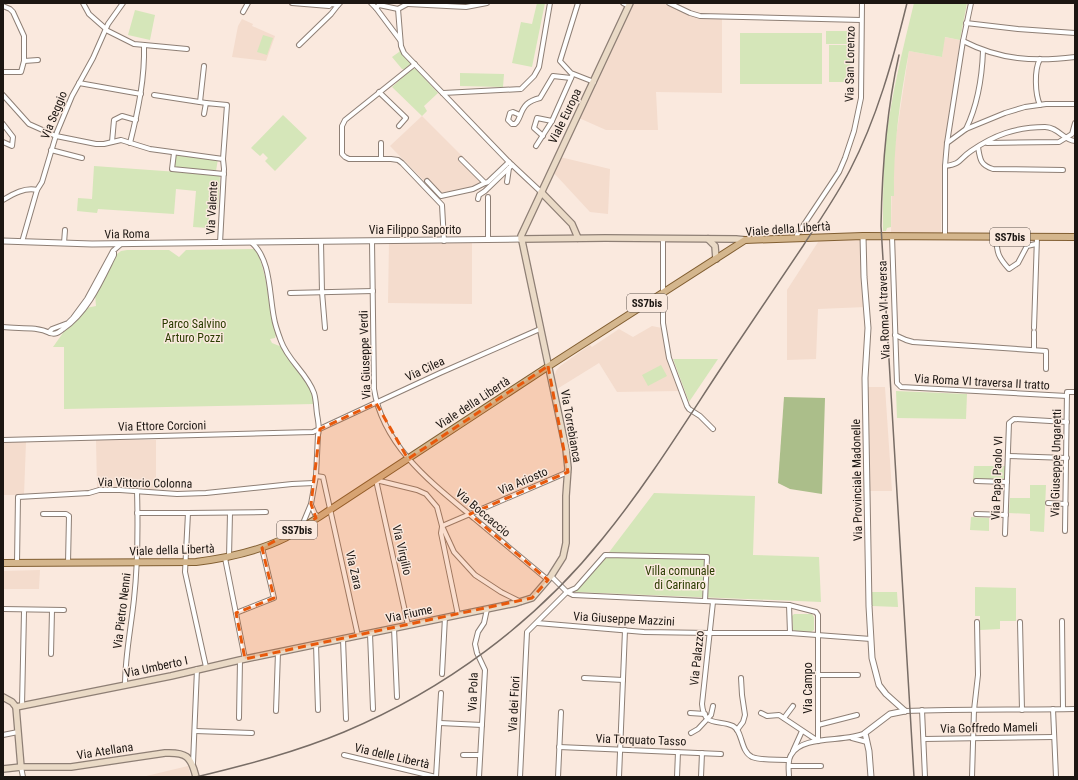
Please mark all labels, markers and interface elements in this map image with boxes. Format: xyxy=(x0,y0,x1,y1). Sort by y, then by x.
street label: Via San Lorenzo xyxy=(842,26,858,102)
street label: Viale Europa xyxy=(546,86,584,146)
street label: Via Seggio xyxy=(38,89,70,141)
street label: Via Valente xyxy=(204,181,220,235)
street label: Viale della Libertà xyxy=(745,219,831,239)
street label: Via Filippo Saporito xyxy=(369,223,461,237)
street label: Via Roma xyxy=(104,227,150,241)
road number: SS7bis xyxy=(990,228,1030,246)
street label: Via Roma VI traversa xyxy=(875,260,893,360)
road number: SS7bis xyxy=(627,294,667,312)
street label: Via Giuseppe Verdi xyxy=(356,310,374,400)
park label: Parco Salvino Arturo Pozzi xyxy=(162,317,226,345)
street label: Via Cilea xyxy=(403,354,447,384)
street label: Via Roma VI traversa II tratto xyxy=(914,371,1050,393)
street label: Viale della Libertà xyxy=(433,374,513,432)
street label: Via Torrebianca xyxy=(558,388,584,464)
street label: Via Giuseppe Ungaretti xyxy=(1048,409,1064,517)
street label: Via Ettore Corcioni xyxy=(118,418,206,434)
street label: Via Provinciale Madonelle xyxy=(849,418,865,541)
street label: Via Papa Paolo VI xyxy=(989,436,1005,520)
street label: Via Ariosto xyxy=(496,464,550,498)
street label: Via Vittorio Colonna xyxy=(98,475,193,491)
street label: Via Boccaccio xyxy=(453,486,513,540)
road number: SS7bis xyxy=(277,521,317,539)
street label: Via Virgilio xyxy=(389,523,415,577)
street label: Viale della Libertà xyxy=(129,542,215,558)
street label: Via Zara xyxy=(343,549,365,591)
park label: Villa comunale di Carinaro xyxy=(645,564,715,592)
street label: Via Pietro Nenni xyxy=(110,572,134,650)
street label: Via Fiume xyxy=(385,602,434,626)
street label: Via Giuseppe Mazzini xyxy=(573,609,675,629)
street label: Via Palazzo xyxy=(687,630,707,686)
street label: Via Umberto I xyxy=(123,653,189,681)
street label: Via Campo xyxy=(801,662,815,714)
street label: Via Pola xyxy=(465,672,481,712)
street label: Via dei Fiori xyxy=(506,676,522,732)
street label: Via Goffredo Mameli xyxy=(940,720,1038,736)
street label: Via Torquato Tasso xyxy=(595,731,687,749)
street label: Via Atellana xyxy=(76,740,134,762)
street label: Via delle Libertà xyxy=(353,741,431,772)

